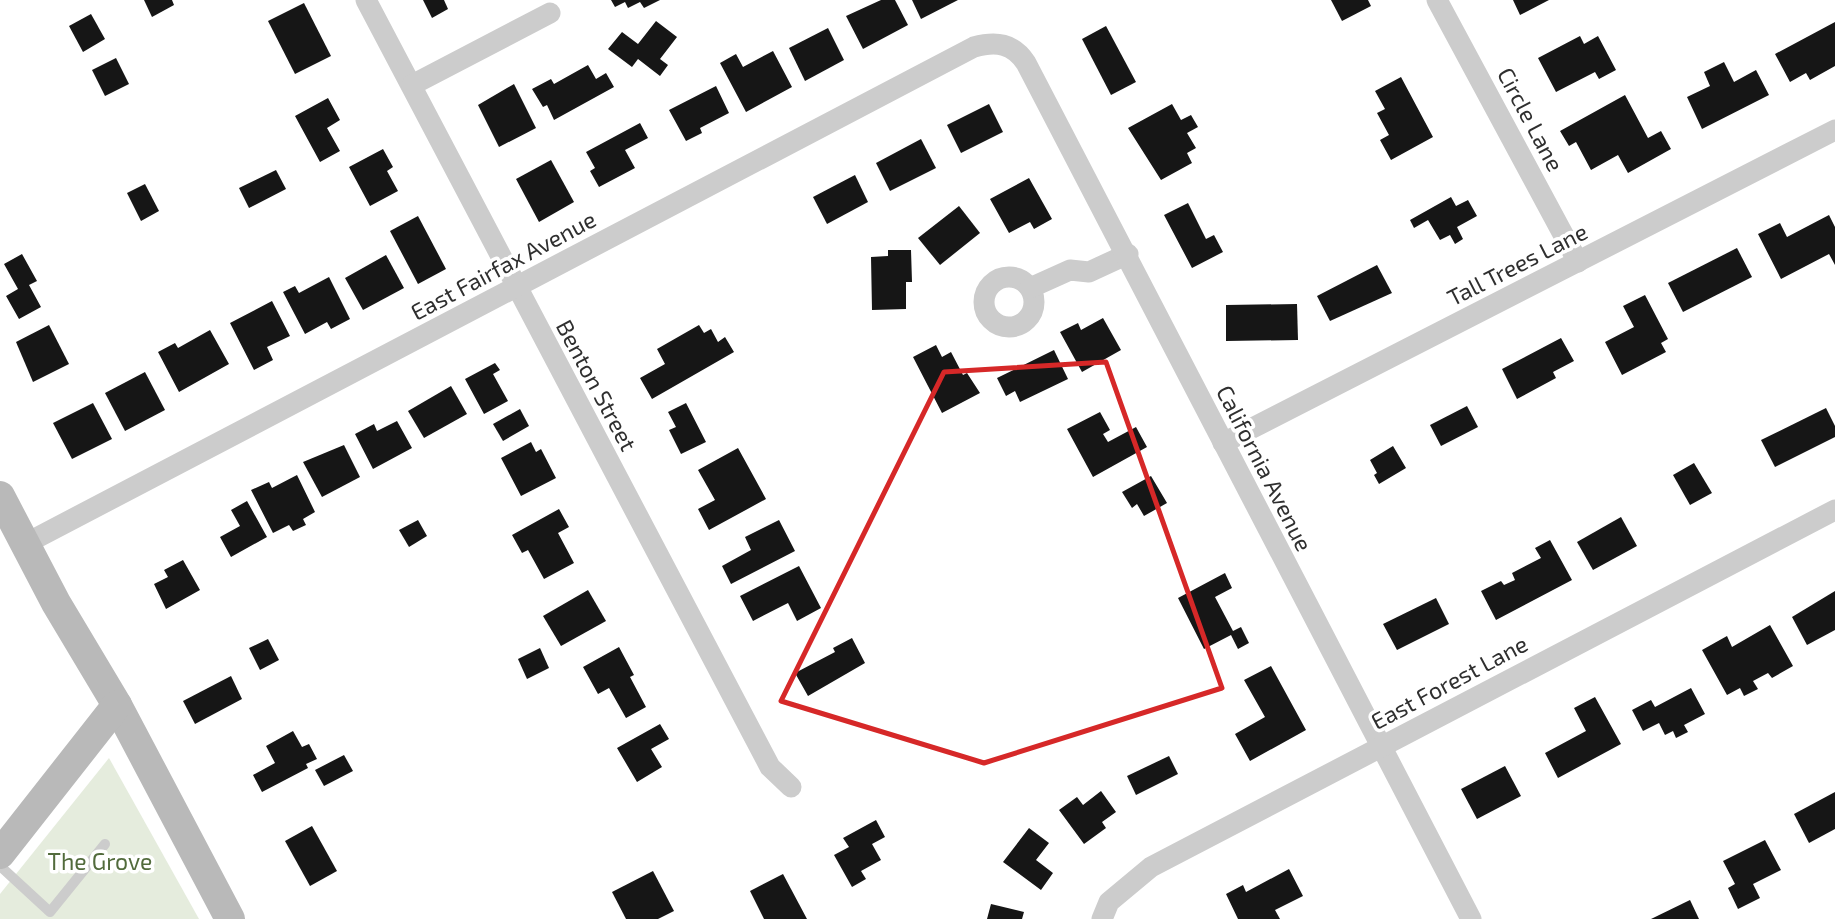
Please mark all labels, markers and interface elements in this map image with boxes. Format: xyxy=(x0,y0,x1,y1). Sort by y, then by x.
street label: Circle Lane xyxy=(1492,62,1570,176)
street label: East Fairfax Avenue xyxy=(406,204,600,326)
street label: Tall Trees Lane xyxy=(1442,217,1592,311)
street label: Benton Street xyxy=(551,315,643,455)
street label: California Avenue xyxy=(1211,380,1319,556)
street label: East Forest Lane xyxy=(1366,629,1532,735)
park label: The Grove xyxy=(48,847,152,875)

